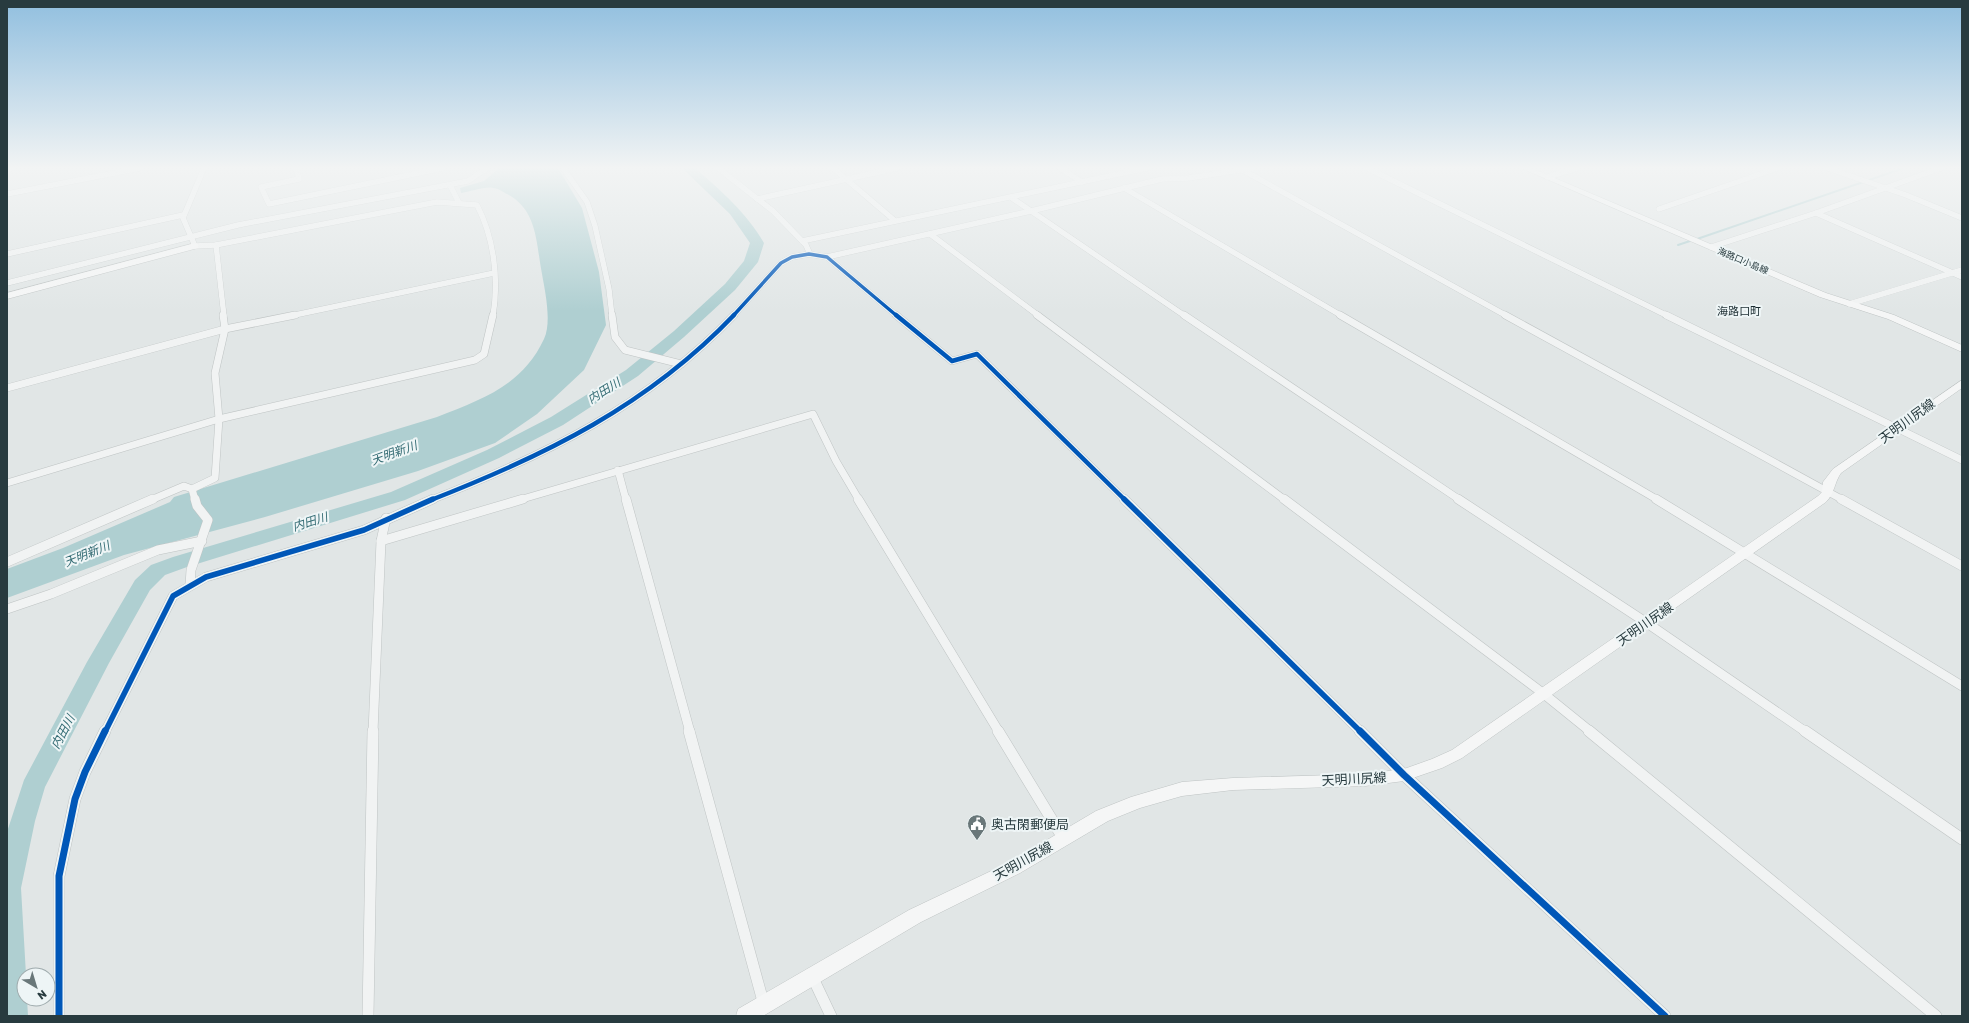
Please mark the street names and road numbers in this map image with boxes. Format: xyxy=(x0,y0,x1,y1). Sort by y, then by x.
street label: 海路口小島線 xyxy=(1716,246,1771,277)
street label: 天明川尻線 xyxy=(1876,396,1938,446)
street label: 天明川尻線 xyxy=(1614,599,1676,649)
street label: 天明川尻線 xyxy=(1321,770,1387,788)
street label: 天明川尻線 xyxy=(991,839,1055,883)

